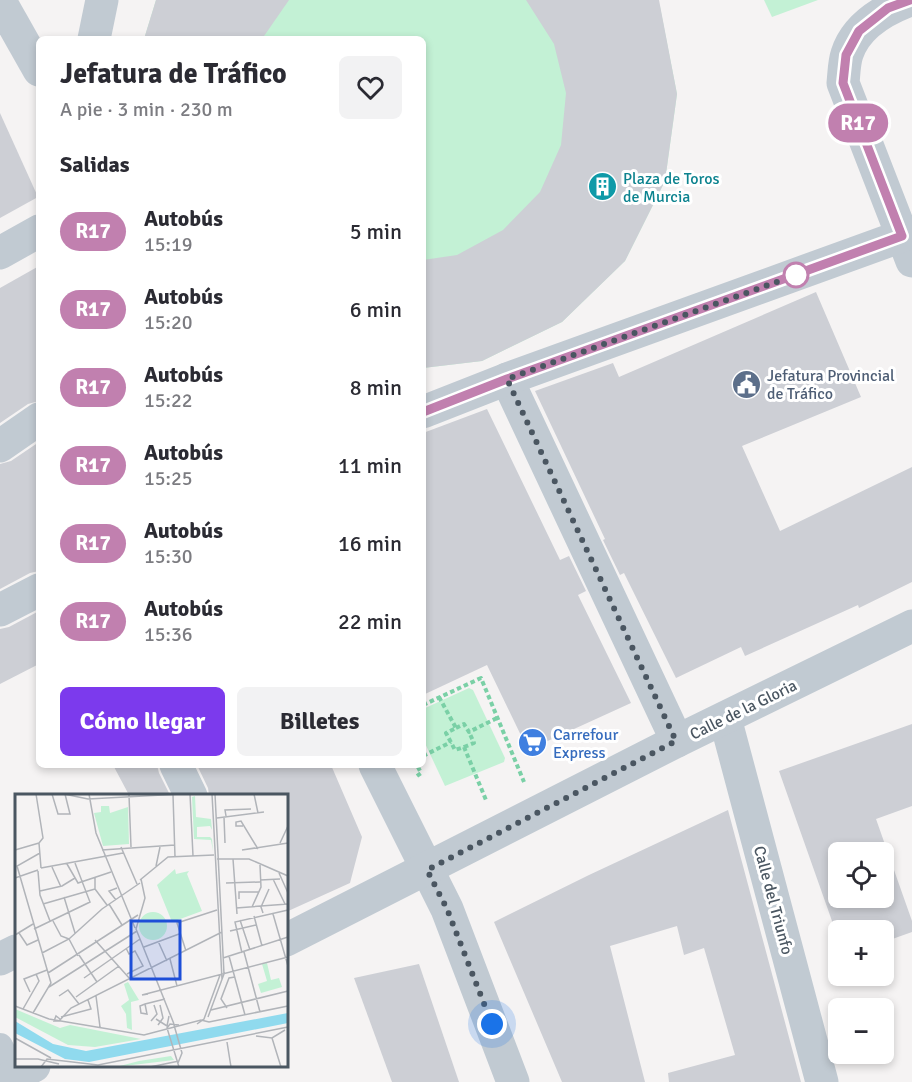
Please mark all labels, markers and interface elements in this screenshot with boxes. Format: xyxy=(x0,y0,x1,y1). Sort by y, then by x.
button: heart xyxy=(339,56,402,119)
text: Jefatura de Tráfico xyxy=(60,57,287,91)
text: A pie · 3 min · 230 m xyxy=(60,97,233,122)
line badge: R17 xyxy=(824,104,892,142)
text: R17 xyxy=(840,110,876,136)
text: Salidas xyxy=(60,151,130,178)
place label: Plaza de Toros de Murcia xyxy=(623,169,719,207)
building icon: Plaza de Toros de Murcia xyxy=(586,171,618,203)
text: Autobús xyxy=(144,205,223,232)
text: R17 xyxy=(75,218,111,244)
text: 5 min xyxy=(350,218,402,245)
text: 15:19 xyxy=(144,232,193,257)
unlabelled marker xyxy=(783,262,809,288)
text: Autobús xyxy=(144,283,223,310)
text: R17 xyxy=(75,296,111,322)
text: 6 min xyxy=(350,296,402,323)
text: 15:20 xyxy=(144,310,193,335)
text: Autobús xyxy=(144,361,223,388)
place label: Jefatura Provincial de Tráfico xyxy=(767,366,895,404)
public building icon: Jefatura Provincial de Tráfico xyxy=(730,368,762,400)
text: R17 xyxy=(75,374,111,400)
text: 8 min xyxy=(350,374,402,401)
text: 15:22 xyxy=(144,388,193,413)
text: Autobús xyxy=(144,439,223,466)
text: R17 xyxy=(75,452,111,478)
text: 11 min xyxy=(338,452,402,479)
text: 15:25 xyxy=(144,466,193,491)
text: Autobús xyxy=(144,517,223,544)
text: R17 xyxy=(75,530,111,556)
text: 16 min xyxy=(338,530,402,557)
text: 15:30 xyxy=(144,544,193,569)
text: Autobús xyxy=(144,595,223,622)
text: R17 xyxy=(75,608,111,634)
text: 22 min xyxy=(338,608,402,635)
text: 15:36 xyxy=(144,622,193,647)
street label: Calle de la Gloria xyxy=(687,675,800,744)
button: Cómo llegar xyxy=(60,687,225,756)
button: Billetes xyxy=(237,687,402,756)
place label: Carrefour Express xyxy=(553,725,618,763)
supermarket icon: Carrefour Express xyxy=(516,727,548,759)
inset map xyxy=(15,794,288,1067)
map controls xyxy=(828,842,894,1064)
button: locate xyxy=(828,842,894,908)
street label: Calle del Triunfo xyxy=(749,844,797,957)
button: + xyxy=(828,920,894,986)
button: − xyxy=(828,998,894,1064)
your location xyxy=(477,1009,507,1039)

